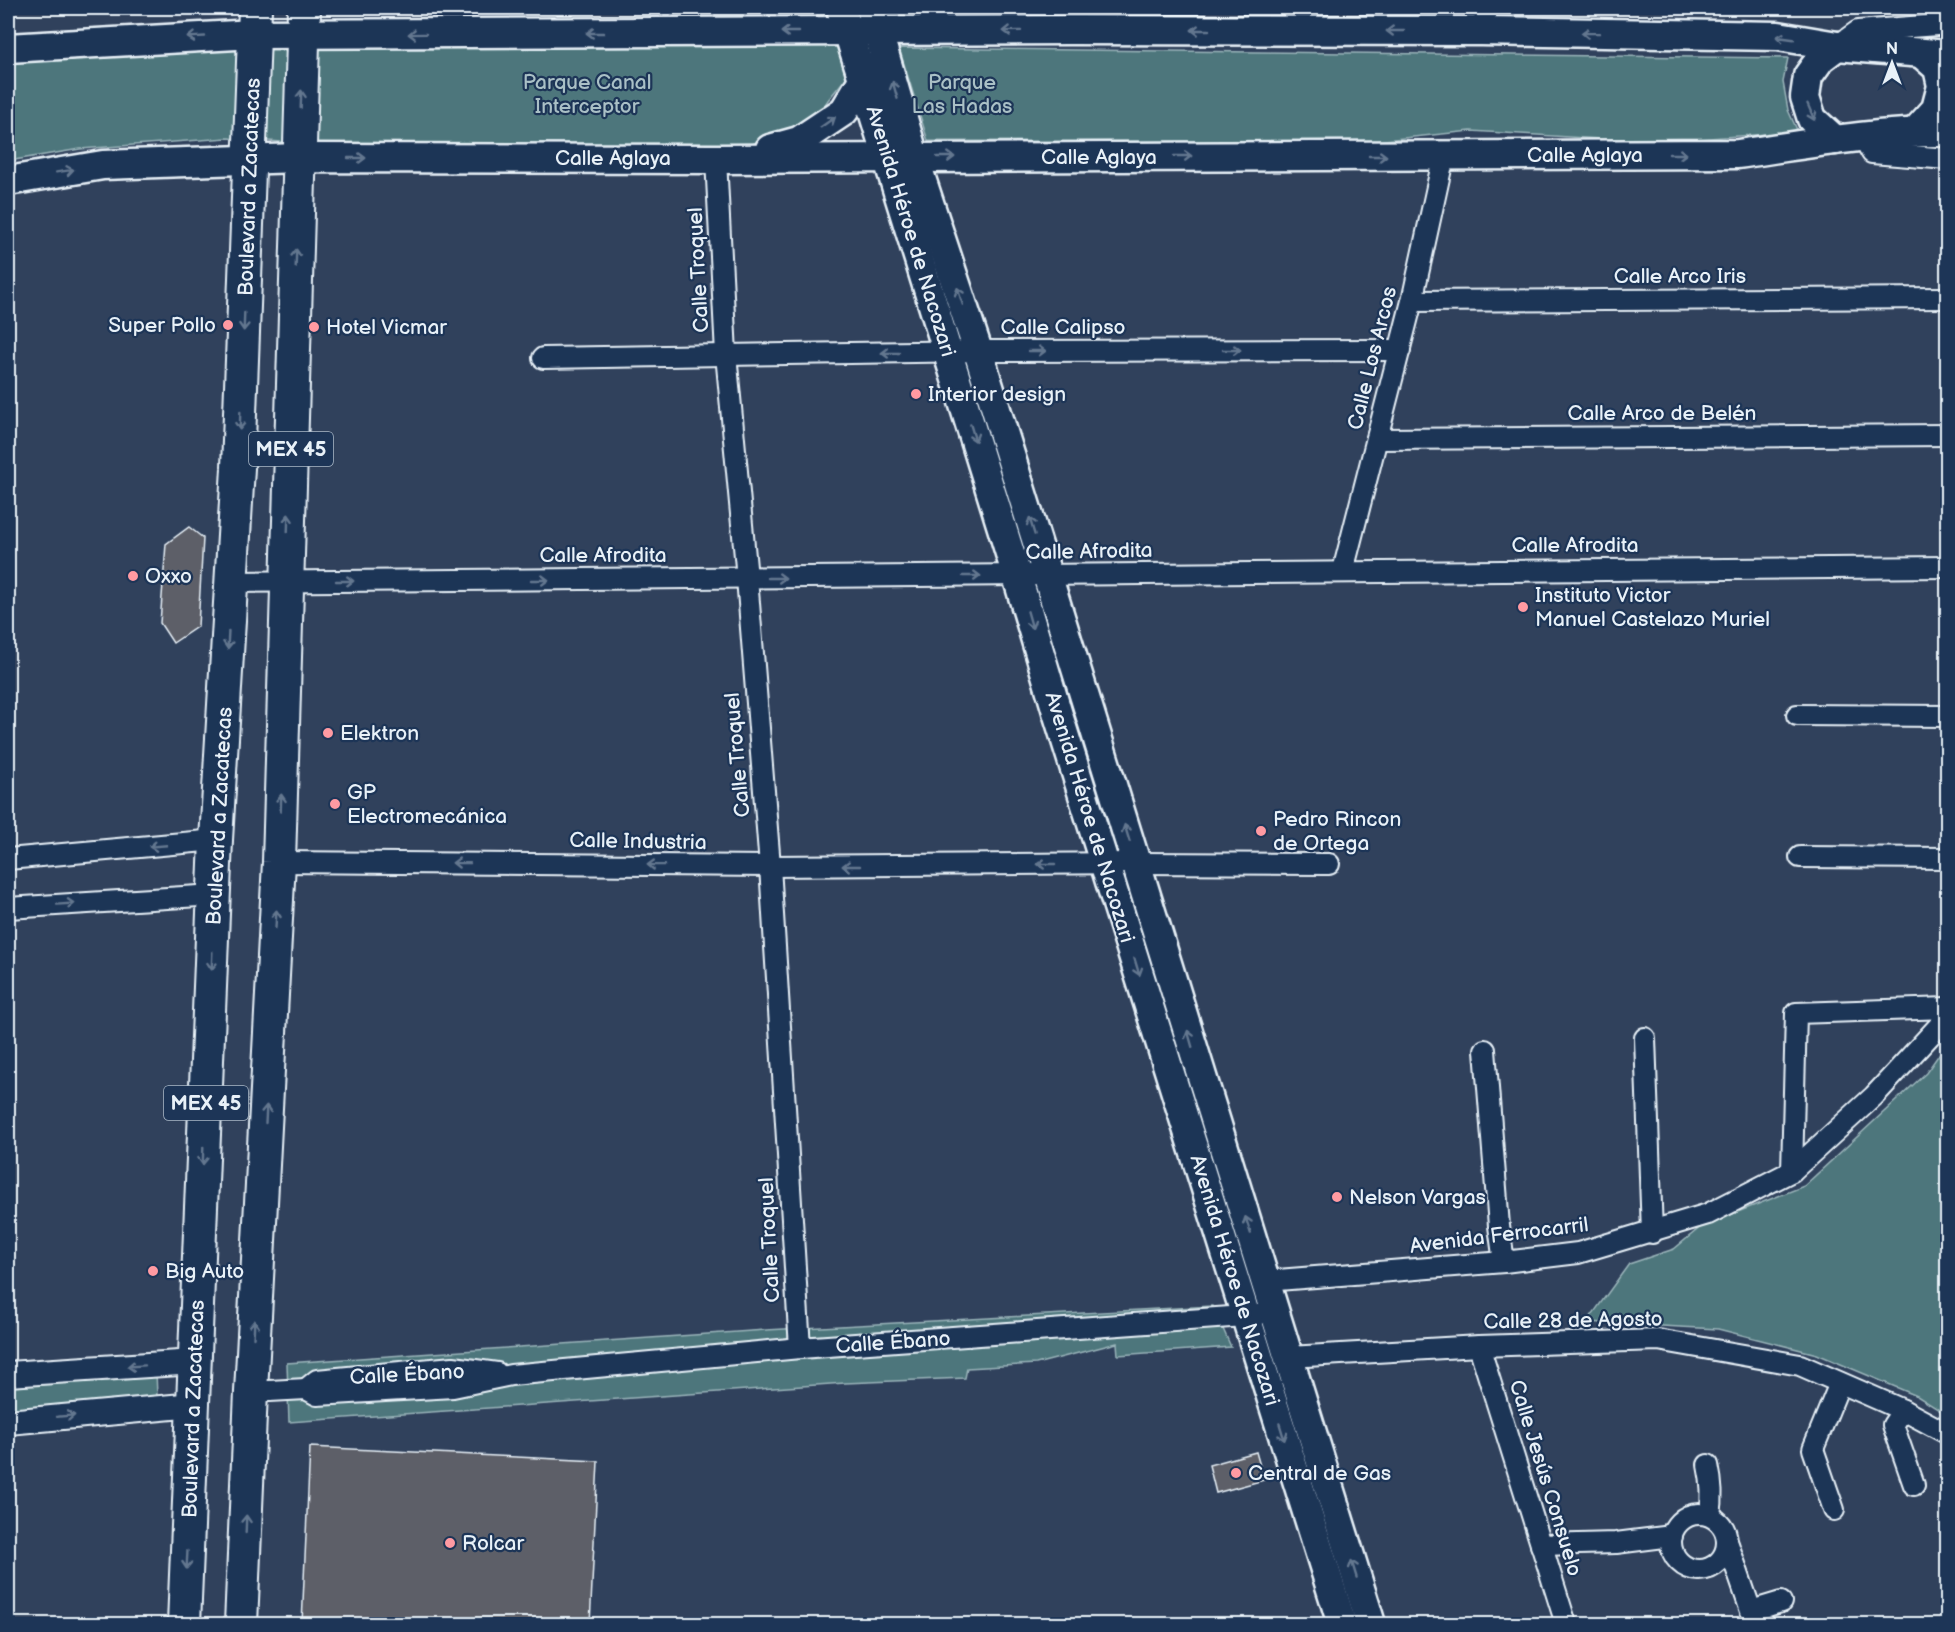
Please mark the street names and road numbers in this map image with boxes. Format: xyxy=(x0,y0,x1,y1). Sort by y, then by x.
street label: Boulevard a Zacatecas xyxy=(233,77,266,297)
street label: Avenida Héroe de Nacozari xyxy=(860,103,961,360)
street label: Calle Aglaya xyxy=(1527,143,1643,168)
street label: Calle Aglaya xyxy=(1041,145,1157,170)
street label: Calle Aglaya xyxy=(555,146,671,171)
street label: Calle Troquel xyxy=(683,207,714,333)
street label: Calle Arco Iris xyxy=(1614,264,1746,289)
street label: Calle Los Arcos xyxy=(1343,284,1402,433)
street label: Calle Calipso xyxy=(1000,315,1126,340)
street label: Calle Arco de Belén xyxy=(1568,401,1756,426)
road number: MEX 45 xyxy=(249,432,333,466)
street label: Calle Afrodita xyxy=(1511,533,1639,558)
street label: Calle Afrodita xyxy=(1025,538,1153,565)
street label: Calle Afrodita xyxy=(539,543,667,568)
street label: Avenida Héroe de Nacozari xyxy=(1039,689,1140,946)
street label: Calle Troquel xyxy=(720,691,755,818)
street label: Boulevard a Zacatecas xyxy=(201,706,238,926)
street label: Calle Industria xyxy=(569,828,707,855)
road number: MEX 45 xyxy=(164,1086,248,1120)
street label: Avenida Héroe de Nacozari xyxy=(1184,1152,1285,1409)
street label: Calle Troquel xyxy=(754,1177,785,1303)
street label: Avenida Ferrocarril xyxy=(1408,1212,1590,1259)
street label: Boulevard a Zacatecas xyxy=(177,1299,210,1519)
street label: Calle 28 de Agosto xyxy=(1483,1306,1663,1335)
street label: Calle Ébano xyxy=(835,1326,951,1359)
street label: Calle Ébano xyxy=(349,1359,465,1390)
street label: Calle Jesús Consuelo xyxy=(1504,1377,1587,1579)

